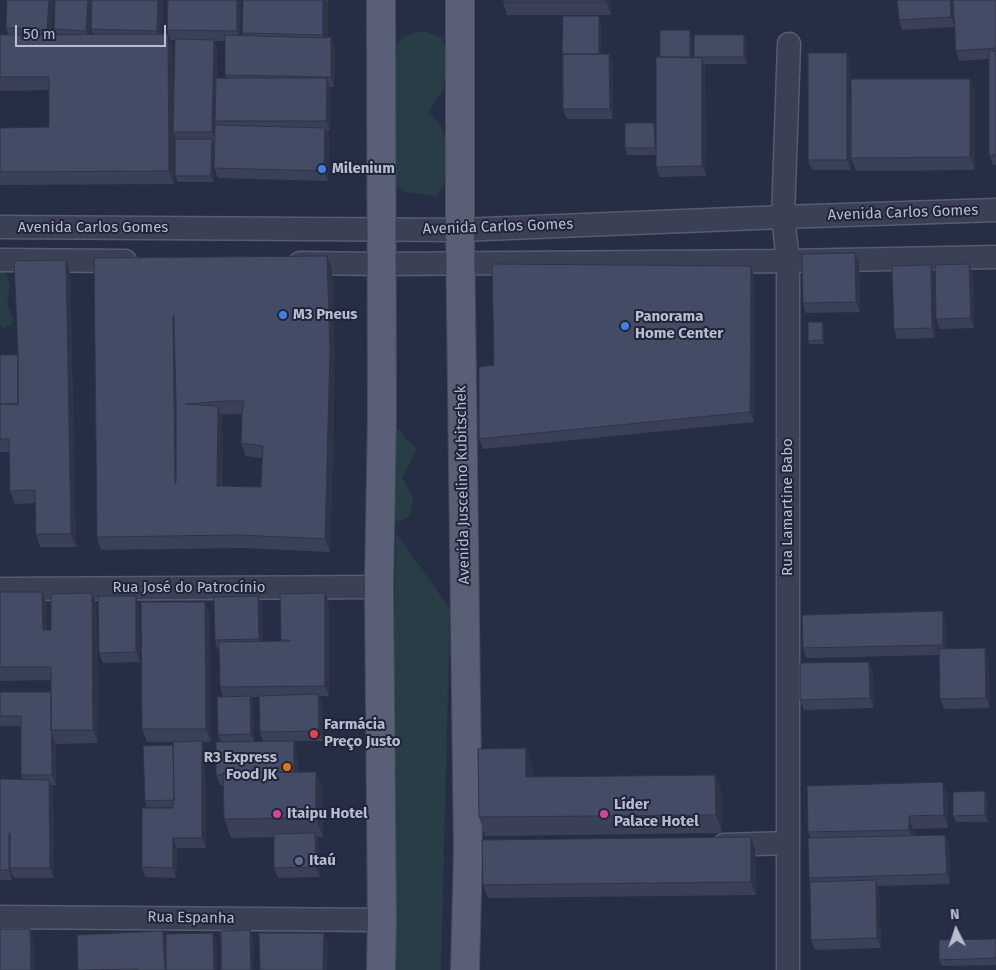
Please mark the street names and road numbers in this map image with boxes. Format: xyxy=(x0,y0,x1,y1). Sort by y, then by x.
street label: Avenida Carlos Gomes xyxy=(827,201,979,225)
street label: Avenida Carlos Gomes xyxy=(422,215,574,239)
street label: Avenida Carlos Gomes xyxy=(18,219,168,237)
street label: Avenida Juscelino Kubitschek xyxy=(452,386,474,584)
street label: Rua Lamartine Babo xyxy=(779,438,797,576)
street label: Rua José do Patrocínio xyxy=(113,579,265,597)
street label: Rua Espanha xyxy=(147,908,235,928)

